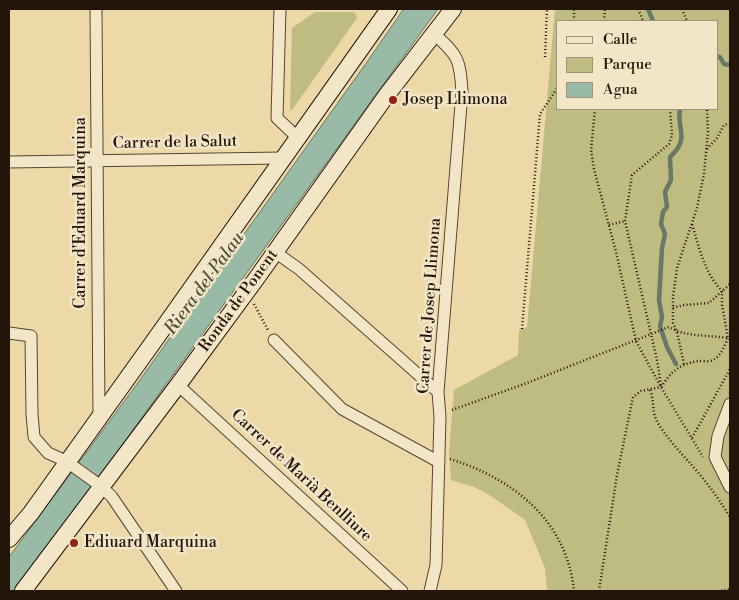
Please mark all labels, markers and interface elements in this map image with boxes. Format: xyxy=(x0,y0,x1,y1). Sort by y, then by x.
legend xyxy=(556,20,719,110)
text: Calle xyxy=(603,30,637,49)
text: Parque xyxy=(603,55,652,74)
text: Agua xyxy=(603,80,638,99)
place label: Josep Llimona xyxy=(403,90,508,110)
marker: Josep Llimona xyxy=(387,94,399,106)
street label: Carrer d'Eduard Marquina xyxy=(71,117,91,309)
street label: Carrer de la Salut xyxy=(112,132,238,154)
street label: Carrer de Josep Llimona xyxy=(414,217,446,395)
water label: Riera del Palau xyxy=(160,228,250,340)
street label: Ronda de Ponent xyxy=(195,246,283,356)
street label: Carrer de Marià Benlliure xyxy=(227,406,375,546)
place label: Ediuard Marquina xyxy=(84,533,217,553)
marker: Ediuard Marquina xyxy=(68,537,80,549)

